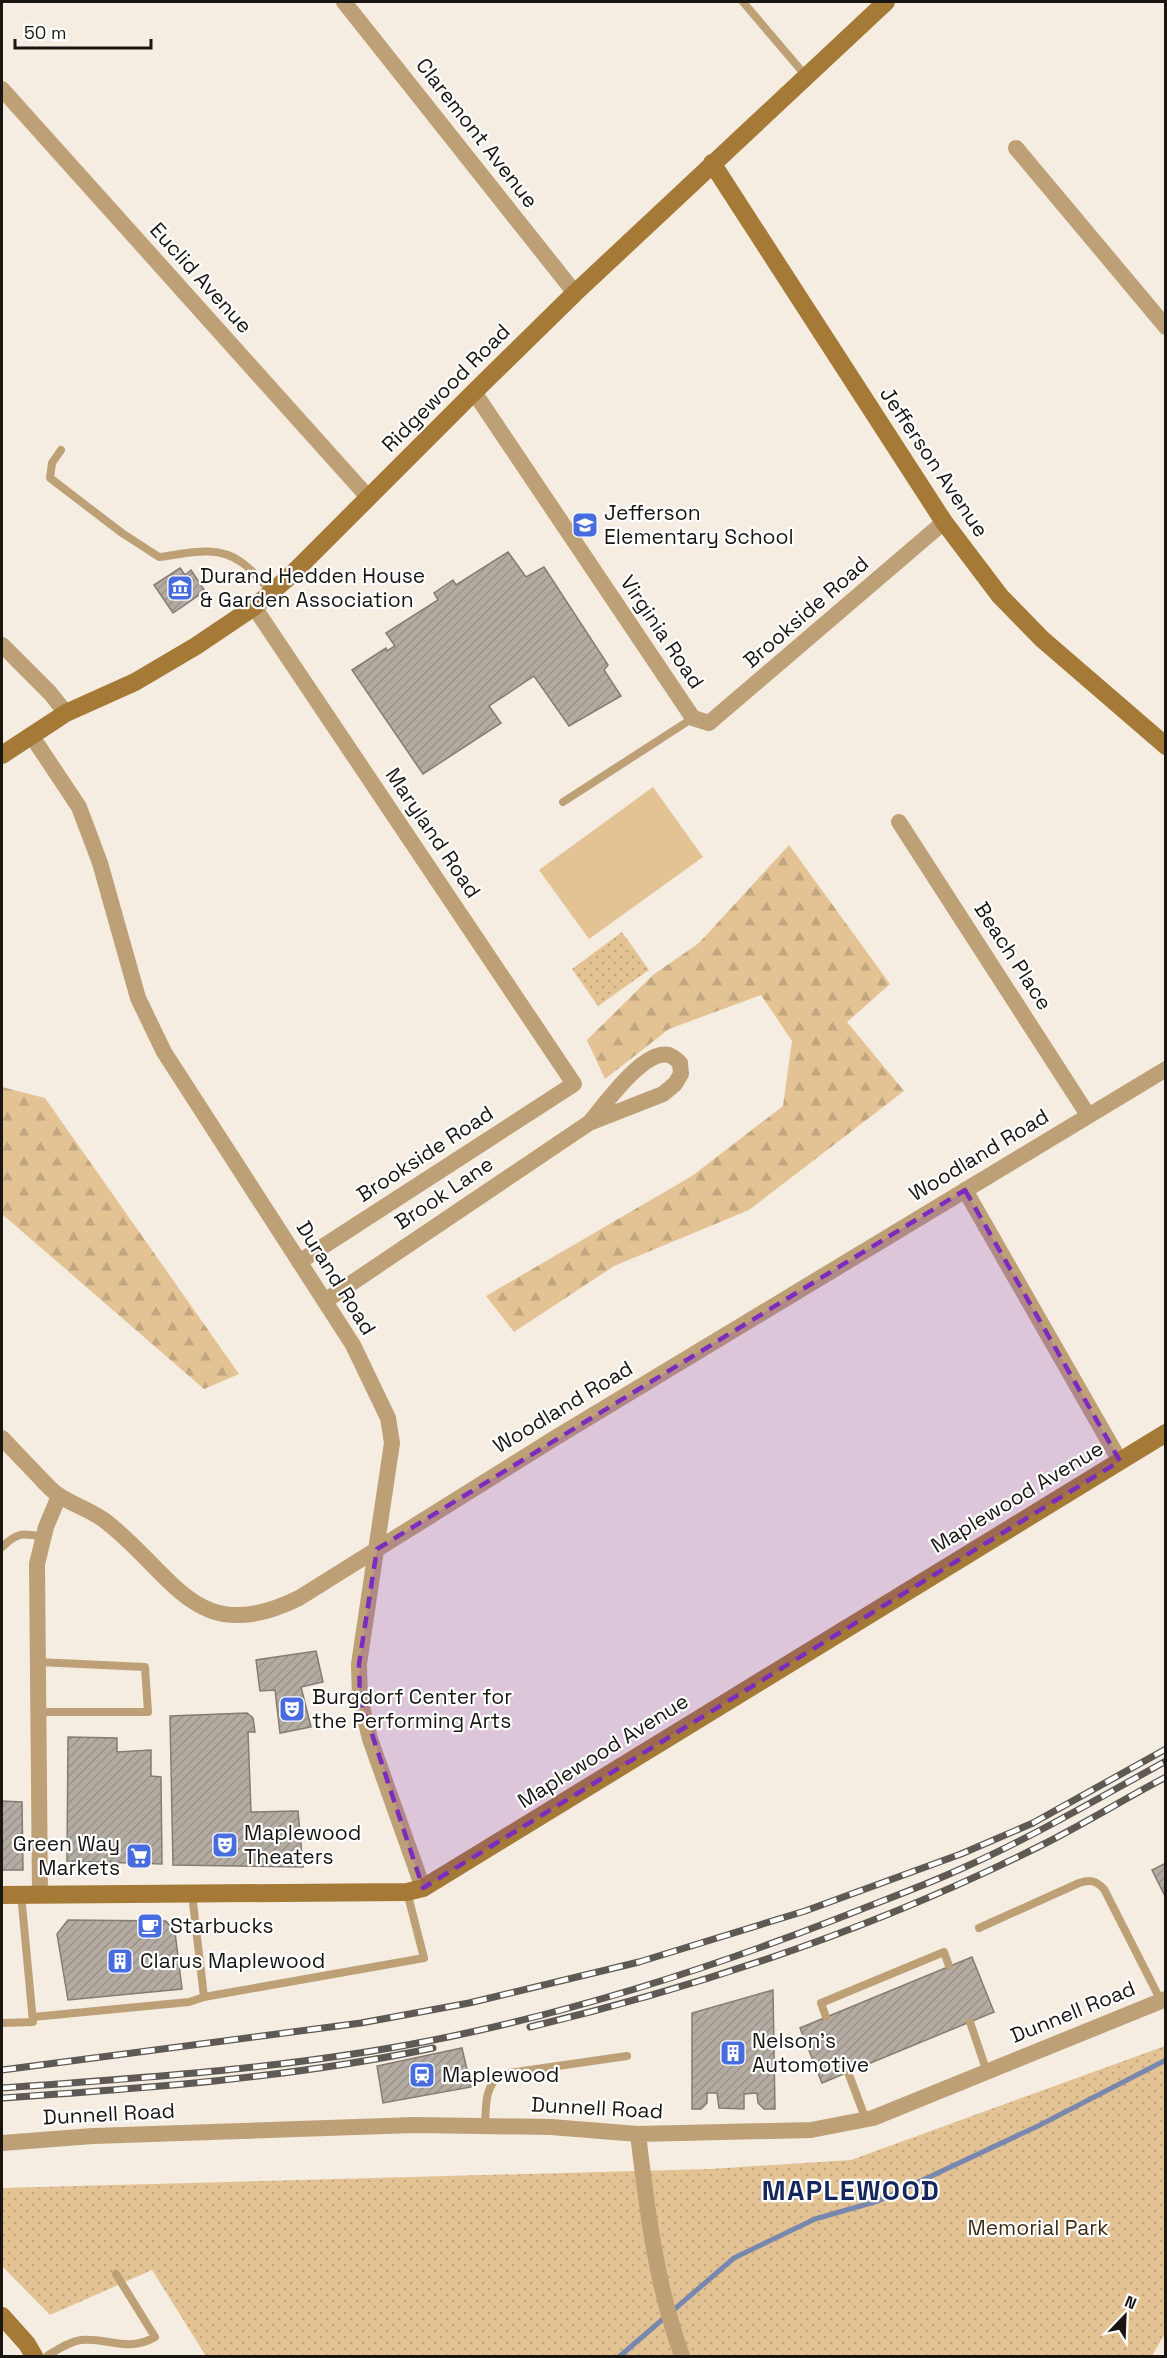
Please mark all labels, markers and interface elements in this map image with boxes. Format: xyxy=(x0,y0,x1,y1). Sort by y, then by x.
scale bar xyxy=(15,12,152,50)
text: 50 m xyxy=(24,21,66,44)
street label: Claremont Avenue xyxy=(410,52,544,213)
street label: Euclid Avenue xyxy=(144,216,258,339)
street label: Ridgewood Road xyxy=(376,318,516,458)
street label: Jefferson Avenue xyxy=(874,381,995,542)
place label: Jefferson Elementary School xyxy=(604,499,794,550)
school or university icon: Jefferson Elementary School xyxy=(570,510,600,540)
street label: Brookside Road xyxy=(737,550,874,673)
place label: Durand Hedden House & Garden Association xyxy=(200,562,425,613)
street label: Virginia Road xyxy=(614,570,710,694)
museum icon: Durand Hedden House & Garden Association xyxy=(165,573,195,603)
street label: Maryland Road xyxy=(380,762,487,903)
street label: Beach Place xyxy=(968,897,1058,1015)
street label: Brookside Road xyxy=(351,1099,498,1208)
street label: Woodland Road xyxy=(904,1102,1053,1207)
street label: Brook Lane xyxy=(389,1150,498,1235)
street label: Durand Road xyxy=(291,1216,382,1340)
street label: Woodland Road xyxy=(488,1354,637,1459)
street label: Maplewood Avenue xyxy=(926,1434,1108,1559)
place label: Burgdorf Center for the Performing Arts xyxy=(312,1683,512,1734)
street label: Maplewood Avenue xyxy=(512,1687,693,1814)
theatre icon: Burgdorf Center for the Performing Arts xyxy=(277,1694,307,1724)
place label: Maplewood Theaters xyxy=(244,1819,361,1870)
place label: Green Way Markets xyxy=(13,1830,120,1881)
theatre icon: Maplewood Theaters xyxy=(210,1830,240,1860)
supermarket icon: Green Way Markets xyxy=(124,1841,154,1871)
cafe icon: Starbucks xyxy=(135,1911,165,1941)
place label: Starbucks xyxy=(170,1912,274,1939)
building icon: Clarus Maplewood xyxy=(105,1946,135,1976)
place label: Clarus Maplewood xyxy=(140,1947,325,1974)
street label: Dunnell Road xyxy=(1006,1974,1139,2049)
place label: Nelson's Automotive xyxy=(752,2027,869,2078)
building icon: Nelson's Automotive xyxy=(718,2038,748,2068)
station icon: Maplewood xyxy=(407,2060,437,2090)
place label: Maplewood xyxy=(442,2061,559,2088)
street label: Dunnell Road xyxy=(530,2091,664,2124)
street label: Dunnell Road xyxy=(42,2097,176,2130)
district label: MAPLEWOOD xyxy=(762,2173,940,2208)
park label: Memorial Park xyxy=(968,2214,1109,2241)
north arrow xyxy=(1095,2286,1155,2346)
text: N xyxy=(1122,2291,1140,2314)

